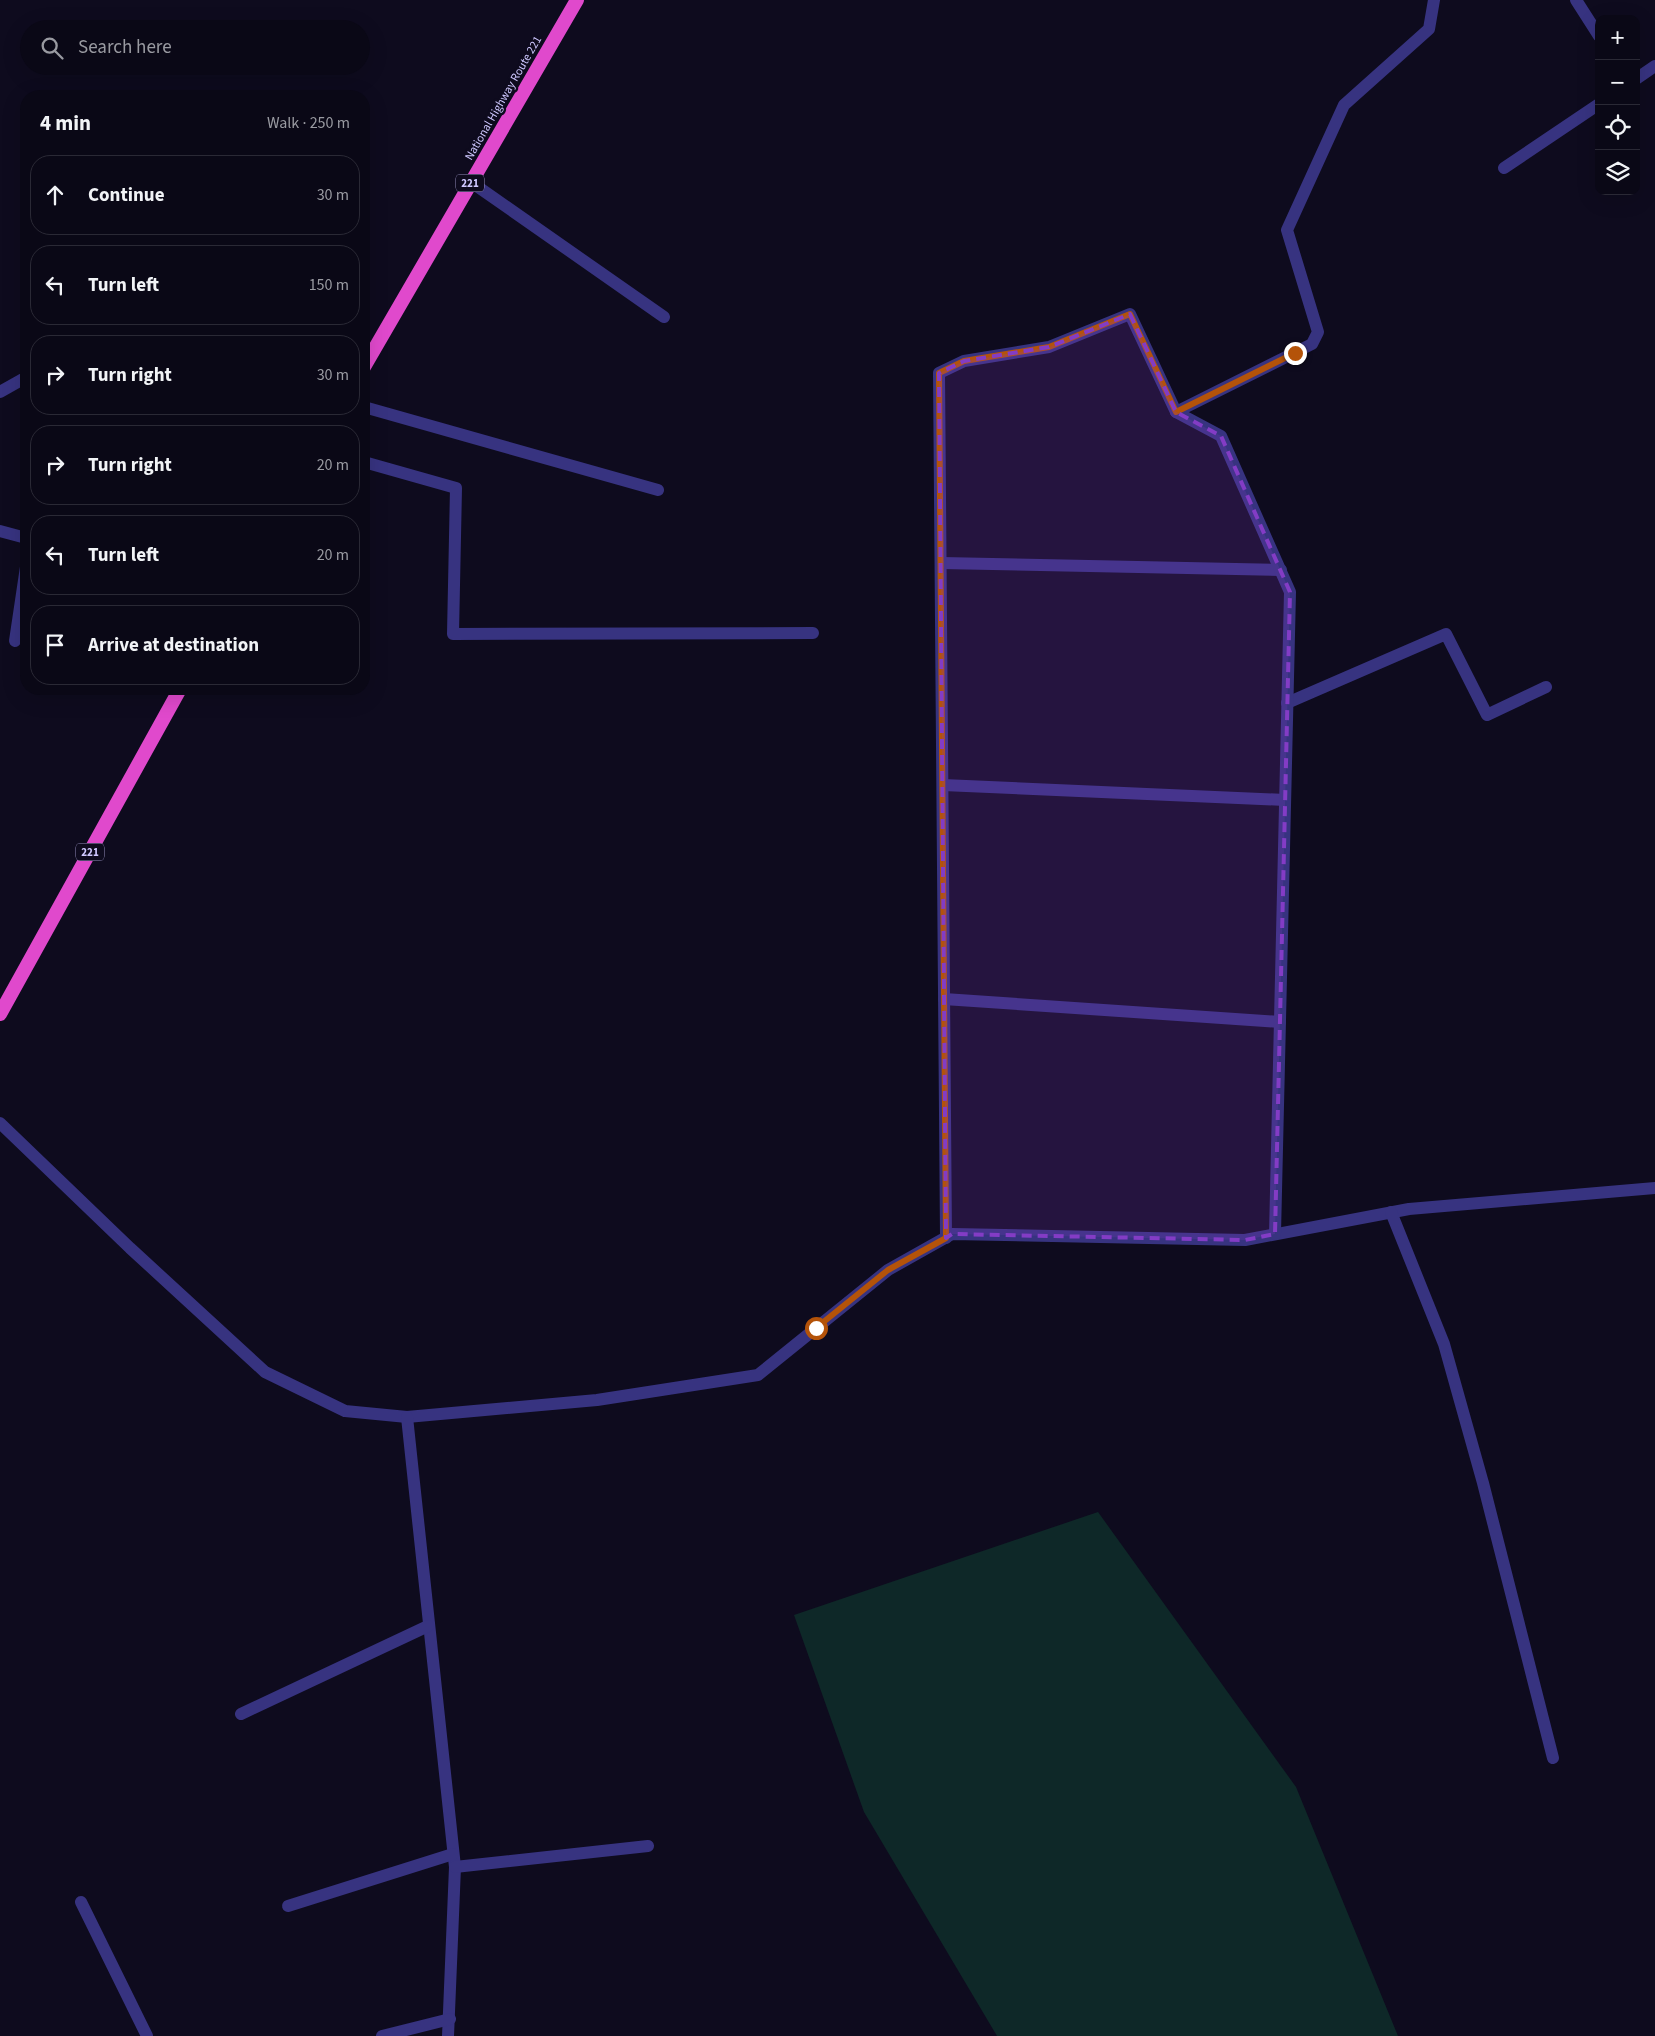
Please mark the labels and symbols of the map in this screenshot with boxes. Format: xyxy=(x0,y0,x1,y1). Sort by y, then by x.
street label: National Highway Route 221 xyxy=(461,33,546,164)
road number: 221 xyxy=(456,174,484,192)
route end xyxy=(1284,342,1307,365)
road number: 221 xyxy=(76,844,104,860)
route start xyxy=(805,1317,828,1340)

